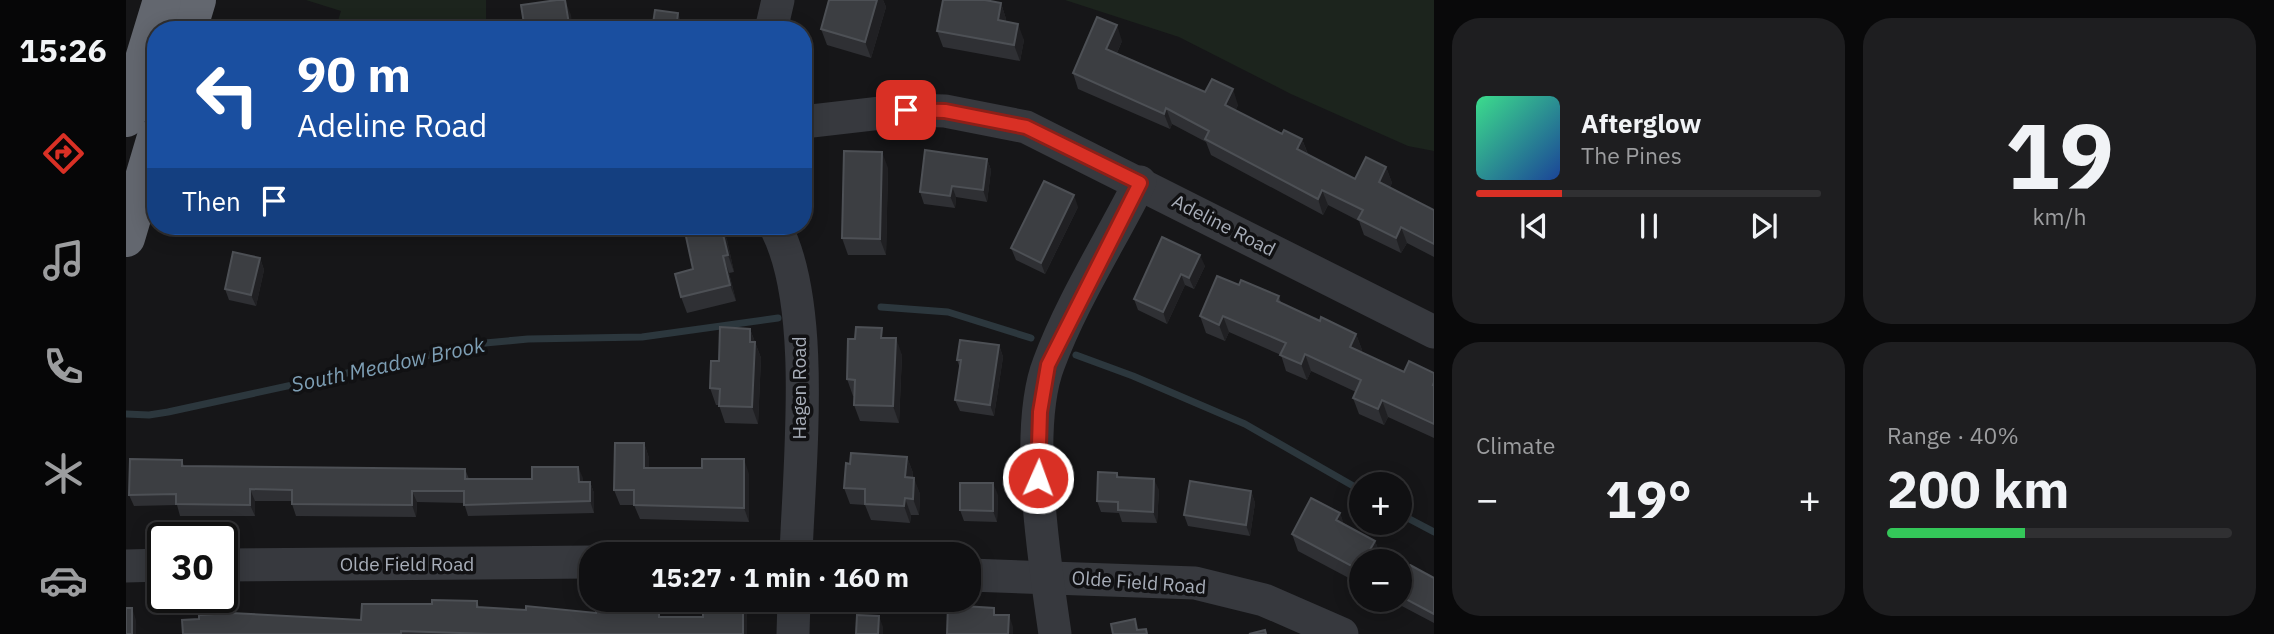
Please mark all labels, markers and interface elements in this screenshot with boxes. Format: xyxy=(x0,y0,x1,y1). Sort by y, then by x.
text: 15:26 xyxy=(19,29,107,71)
text: 90 m xyxy=(297,42,411,105)
icon: left xyxy=(182,49,273,140)
pin xyxy=(876,80,936,140)
icon: arrive xyxy=(887,91,925,129)
text: 19 xyxy=(2005,96,2114,214)
text: Adeline Road xyxy=(297,104,487,146)
text: Afterglow xyxy=(1581,106,1701,140)
icon: directions xyxy=(39,129,88,178)
text: The Pines xyxy=(1581,140,1682,170)
icon: arrive xyxy=(255,182,293,220)
text: Then xyxy=(182,184,241,218)
street label: Adeline Road xyxy=(1168,189,1280,261)
text: km/h xyxy=(2032,201,2087,231)
icon: previous xyxy=(1515,207,1553,245)
icon: pause xyxy=(1630,207,1668,245)
icon: next xyxy=(1745,207,1783,245)
icon: music xyxy=(39,236,88,285)
water label: South Meadow Brook xyxy=(289,330,488,398)
street label: Hagen Road xyxy=(787,337,811,439)
icon: phone xyxy=(39,342,88,391)
text: Range · 40% xyxy=(1887,420,2019,450)
text: Climate xyxy=(1476,430,1555,460)
position arrow xyxy=(1001,441,1075,515)
icon: climate xyxy=(39,449,88,498)
text: 200 km xyxy=(1887,455,2069,522)
text: 19° xyxy=(1605,465,1692,532)
map controls xyxy=(1349,472,1412,612)
button: + xyxy=(1349,472,1412,535)
text: − xyxy=(1476,474,1499,523)
text: + xyxy=(1798,474,1821,523)
speed limit sign: 30 xyxy=(147,522,238,613)
button: − xyxy=(1349,549,1412,612)
street label: Olde Field Road xyxy=(340,552,474,576)
icon: car xyxy=(39,556,88,605)
text: 15:27 · 1 min · 160 m xyxy=(651,560,909,594)
street label: Olde Field Road xyxy=(1071,565,1207,599)

